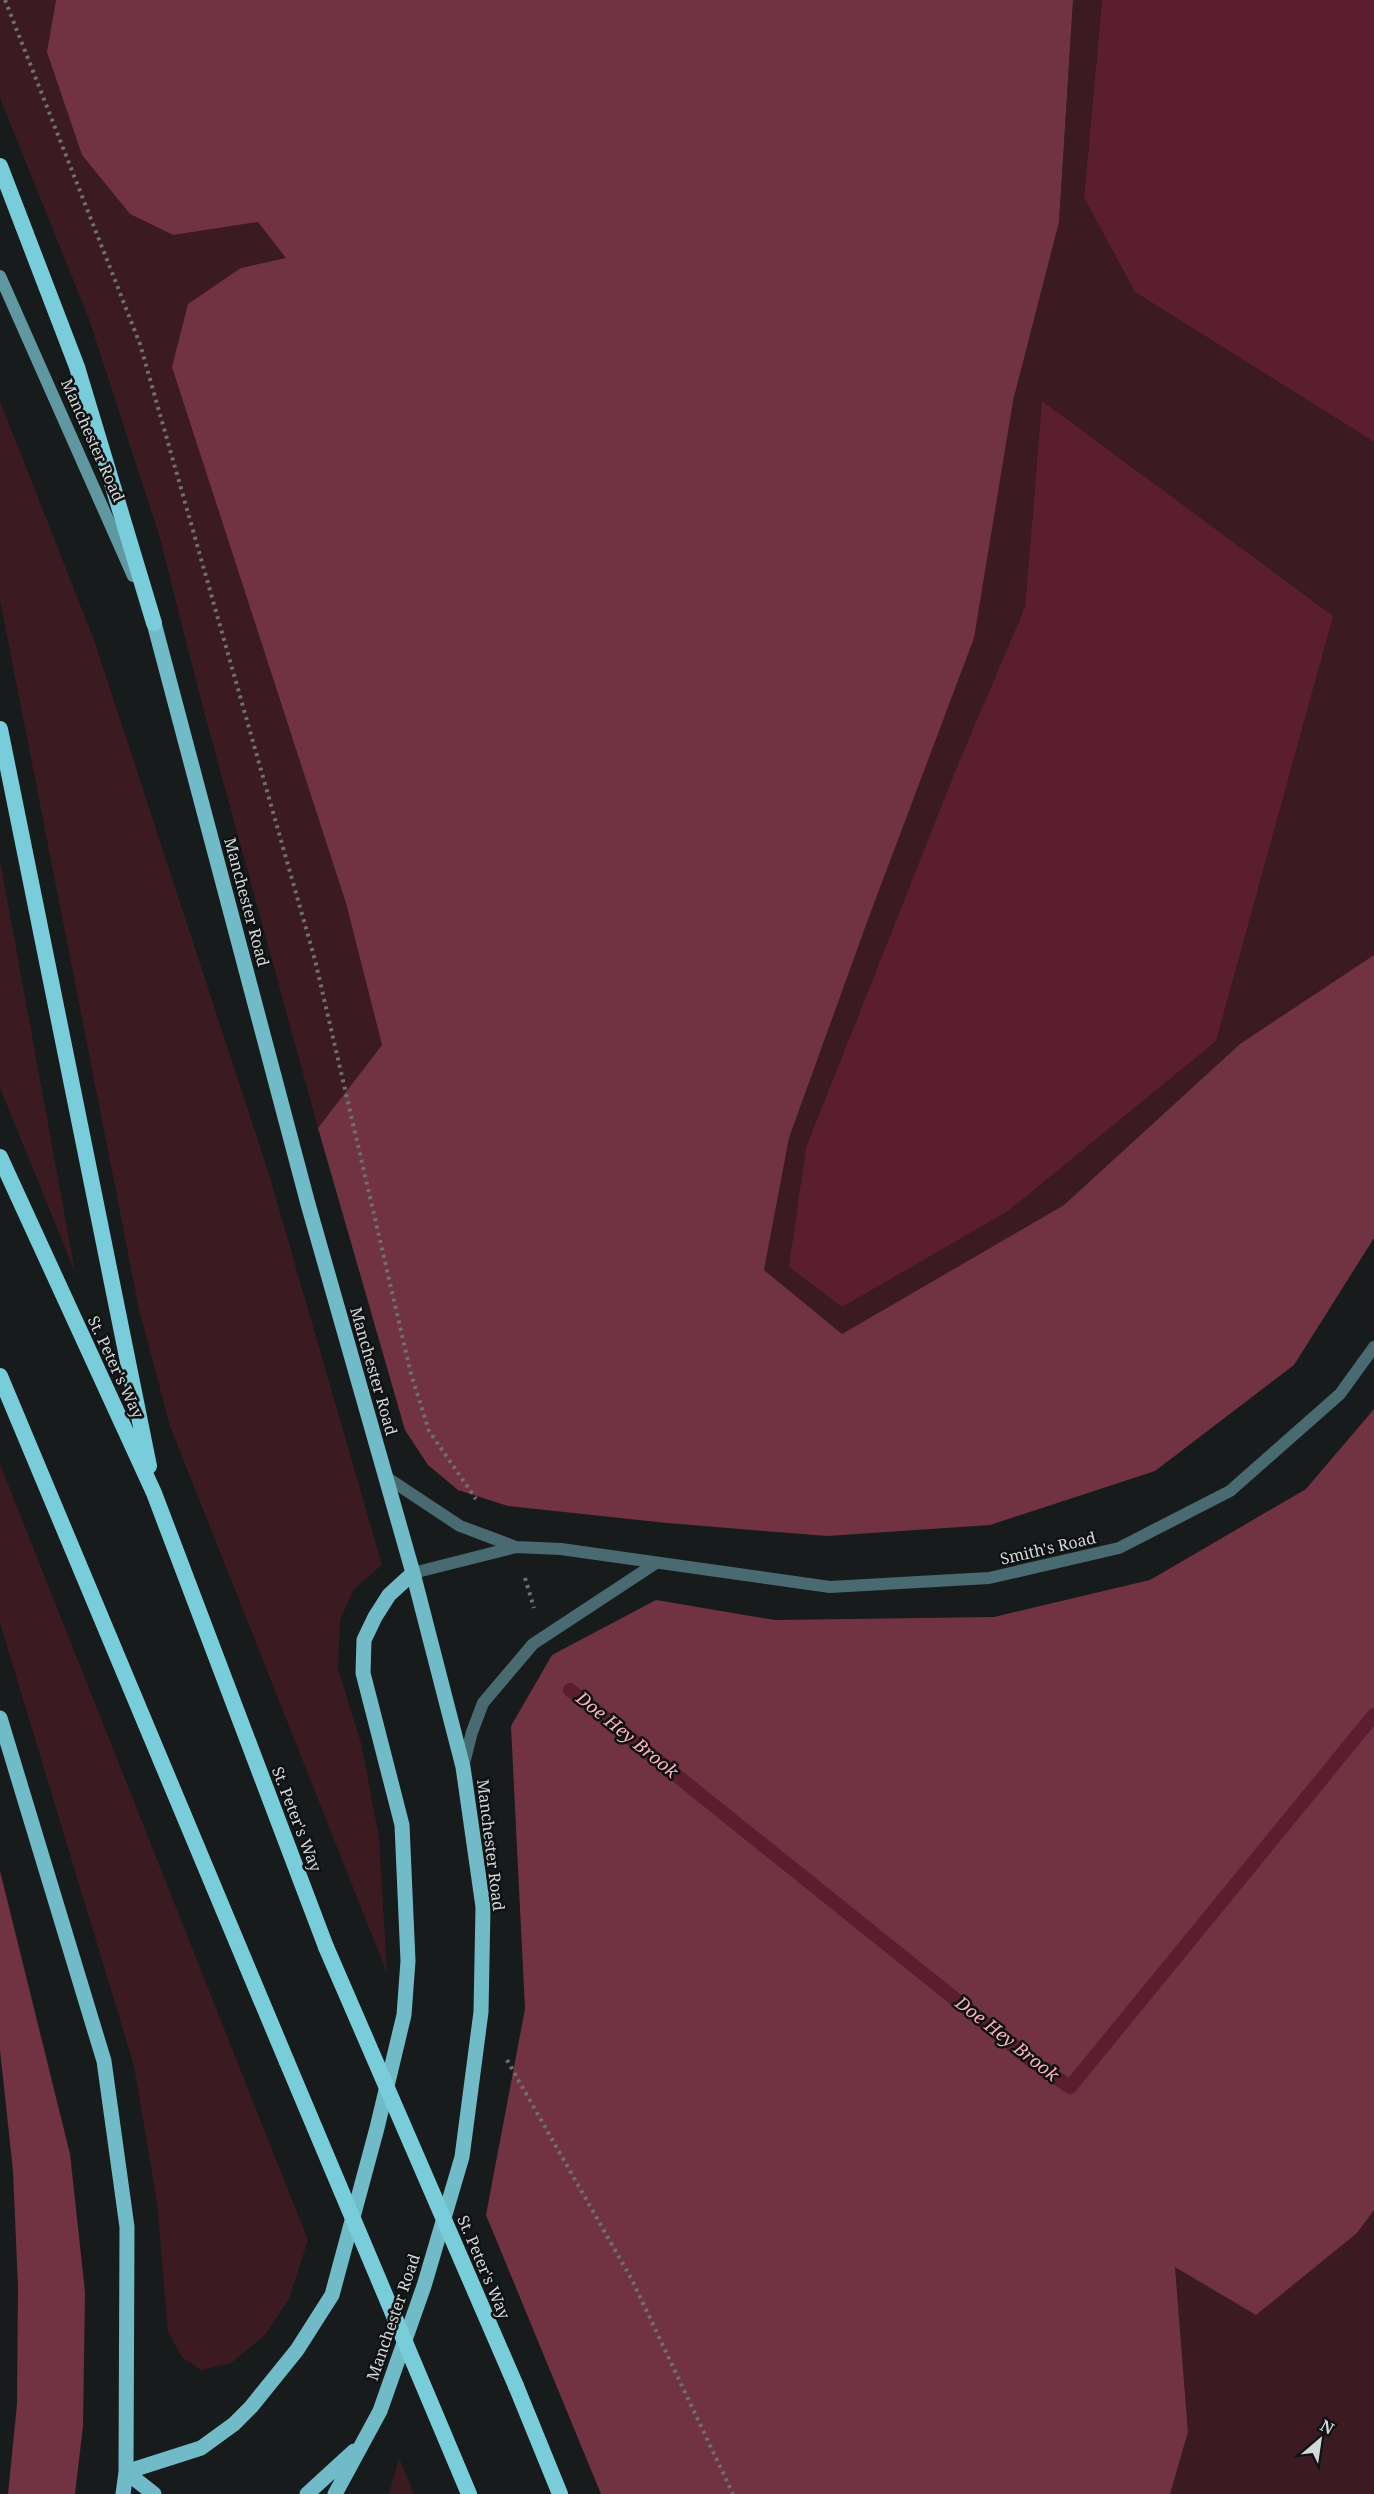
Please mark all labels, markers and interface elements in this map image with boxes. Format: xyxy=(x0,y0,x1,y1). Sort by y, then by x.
street label: Manchester Road xyxy=(56,375,130,505)
street label: Manchester Road xyxy=(219,835,275,969)
street label: Manchester Road xyxy=(345,1304,403,1438)
street label: St. Peter's Way xyxy=(83,1312,150,1423)
street label: Smith's Road xyxy=(998,1526,1098,1570)
water label: Doe Hey Brook xyxy=(571,1685,684,1783)
street label: St. Peter's Way xyxy=(267,1763,327,1876)
street label: Manchester Road xyxy=(472,1778,510,1912)
water label: Doe Hey Brook xyxy=(950,1990,1065,2087)
street label: St. Peter's Way xyxy=(452,2212,516,2323)
street label: Manchester Road xyxy=(361,2251,425,2383)
north arrow xyxy=(1290,2410,1350,2470)
text: N xyxy=(1316,2414,1338,2440)

